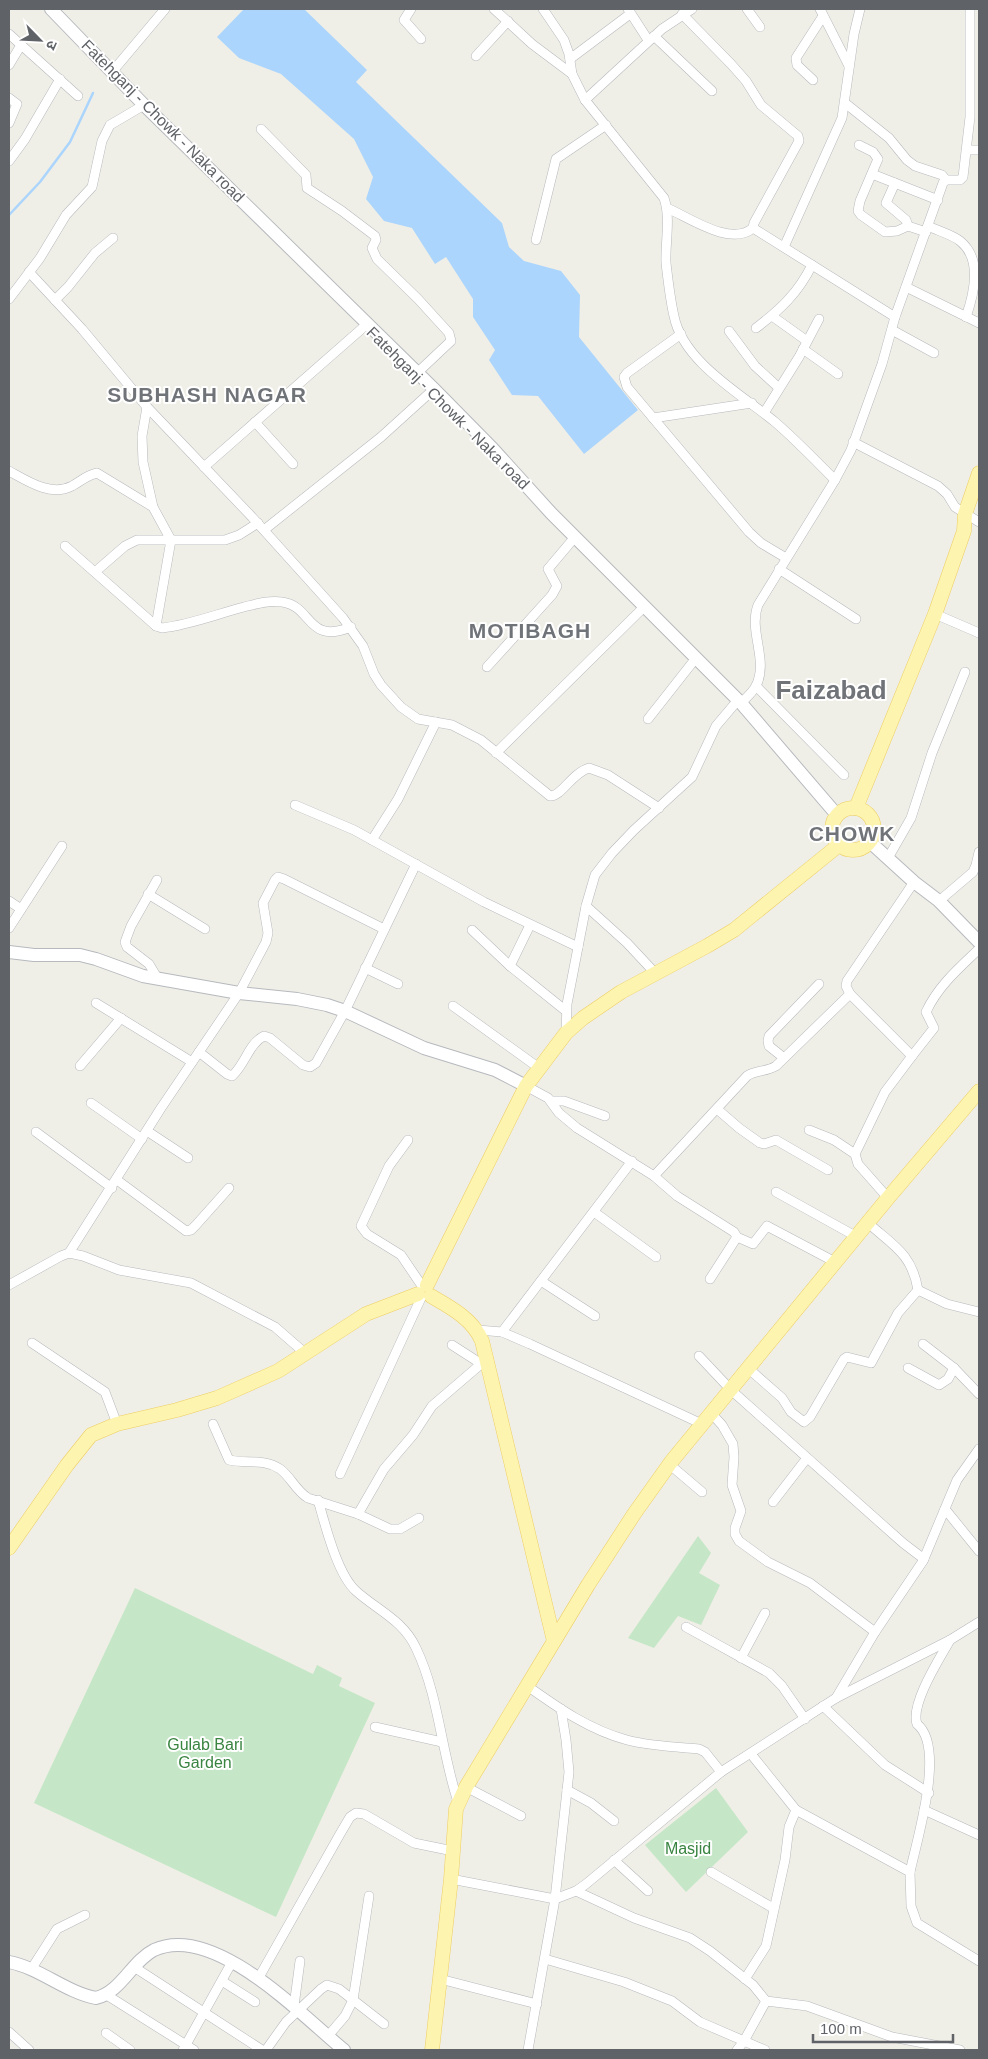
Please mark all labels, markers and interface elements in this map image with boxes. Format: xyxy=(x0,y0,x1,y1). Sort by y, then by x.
north arrow xyxy=(15,15,65,65)
street label: Fatehganj - Chowk - Naka road xyxy=(78,36,248,206)
text: उ xyxy=(43,38,61,53)
street label: Fatehganj - Chowk - Naka road xyxy=(363,323,533,493)
district label: SUBHASH NAGAR xyxy=(107,383,307,406)
district label: MOTIBAGH xyxy=(469,619,591,642)
district label: Faizabad xyxy=(775,675,887,705)
district label: CHOWK xyxy=(809,822,895,845)
park label: Gulab Bari Garden xyxy=(167,1736,243,1771)
park label: Masjid xyxy=(665,1840,711,1857)
scale bar xyxy=(813,2012,953,2044)
text: 100 m xyxy=(820,2020,862,2037)

